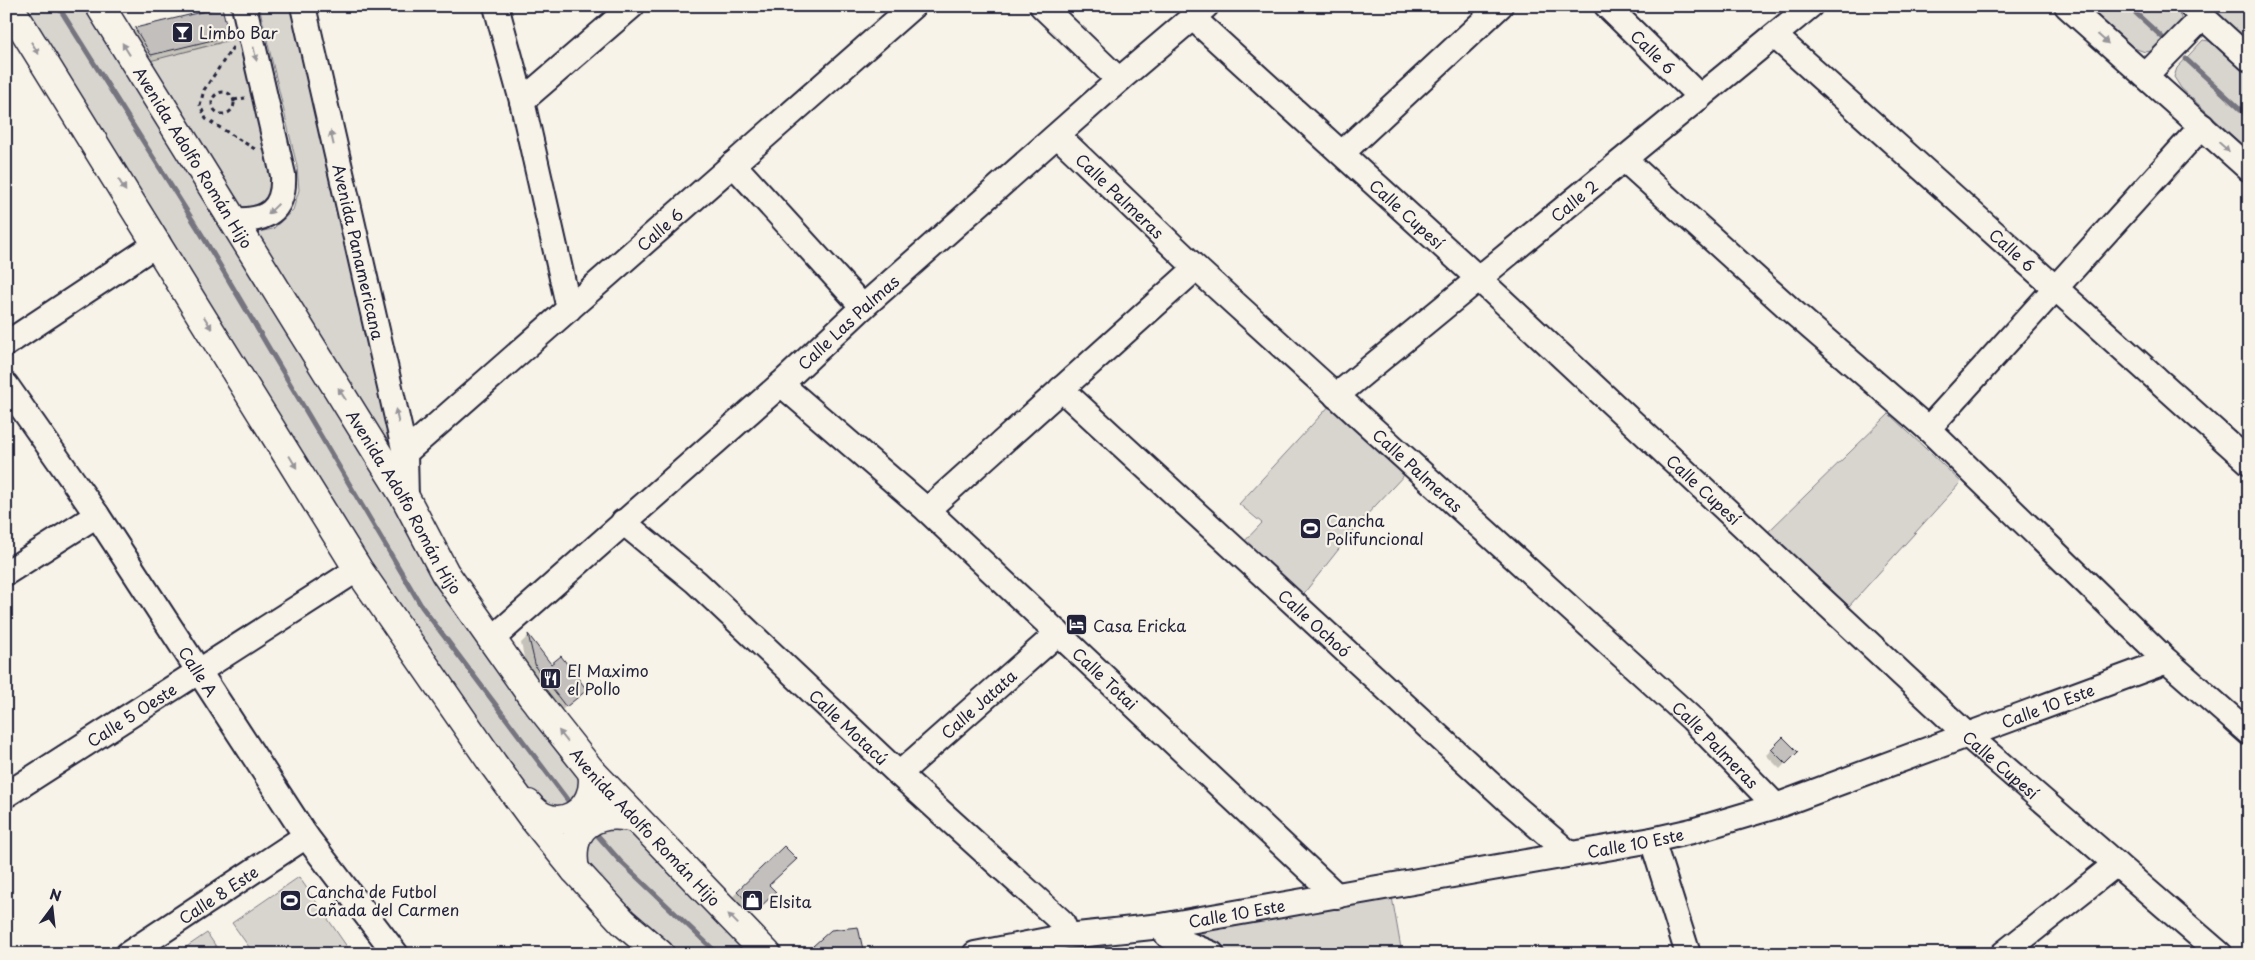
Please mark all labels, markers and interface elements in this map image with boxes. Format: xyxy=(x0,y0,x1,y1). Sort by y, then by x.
bar icon: Limbo Bar xyxy=(171,20,195,44)
place label: Limbo Bar xyxy=(199,20,279,44)
street label: Calle 6 xyxy=(1626,24,1681,79)
one-way arrow xyxy=(2097,33,2110,44)
one-way arrow xyxy=(31,41,40,54)
one-way arrow xyxy=(122,42,131,55)
one-way arrow xyxy=(251,46,259,61)
street label: Avenida Adolfo Román Hijo xyxy=(128,62,259,253)
one-way arrow xyxy=(328,131,336,146)
one-way arrow xyxy=(2218,141,2230,153)
street label: Calle Palmeras xyxy=(1070,147,1170,244)
street label: Avenida Panamericana xyxy=(327,161,391,342)
street label: Calle Cupesí xyxy=(1364,173,1451,254)
street label: Calle 2 xyxy=(1545,174,1603,227)
one-way arrow xyxy=(117,179,126,192)
street label: Calle 6 xyxy=(631,202,688,256)
one-way arrow xyxy=(267,203,279,215)
street label: Calle 6 xyxy=(1984,222,2041,277)
street label: Calle Las Palmas xyxy=(792,269,904,375)
one-way arrow xyxy=(203,317,212,330)
one-way arrow xyxy=(337,388,346,401)
street label: Avenida Adolfo Román Hijo xyxy=(341,405,468,599)
one-way arrow xyxy=(393,408,401,424)
street label: Calle Palmeras xyxy=(1368,422,1468,517)
street label: Calle Cupesí xyxy=(1661,448,1747,530)
one-way arrow xyxy=(288,455,297,468)
place label: Cancha Polifuncional xyxy=(1326,508,1424,550)
sports icon: Cancha Polifuncional xyxy=(1298,517,1322,541)
street label: Calle Ochoó xyxy=(1273,583,1357,662)
hotel icon: Casa Ericka xyxy=(1065,613,1089,637)
place label: Casa Ericka xyxy=(1093,613,1186,637)
street label: Calle A xyxy=(173,641,224,701)
street label: Calle Totai xyxy=(1067,641,1144,715)
place label: El Maximo el Pollo xyxy=(567,658,649,700)
street label: Calle Jatata xyxy=(935,663,1021,744)
restaurant icon: El Maximo el Pollo xyxy=(539,667,563,691)
street label: Calle 5 Oeste xyxy=(82,677,181,752)
street label: Calle 10 Este xyxy=(1998,677,2098,734)
street label: Calle Motacú xyxy=(804,683,894,770)
street label: Calle Palmeras xyxy=(1667,695,1764,793)
street label: Calle Cupesí xyxy=(1958,724,2045,805)
one-way arrow xyxy=(558,730,569,743)
street label: Avenida Adolfo Román Hijo xyxy=(565,742,727,911)
street label: Calle 10 Este xyxy=(1585,821,1686,863)
street label: Calle 8 Este xyxy=(173,859,263,930)
place label: Cancha de Futbol Cañada del Carmen xyxy=(306,879,459,921)
north arrow xyxy=(28,882,78,932)
text: N xyxy=(47,883,64,907)
sports icon: Cancha de Futbol Cañada del Carmen xyxy=(278,888,302,912)
shop icon: Elsita xyxy=(741,889,765,913)
place label: Elsita xyxy=(769,889,812,913)
street label: Calle 10 Este xyxy=(1186,893,1287,933)
one-way arrow xyxy=(727,913,739,925)

